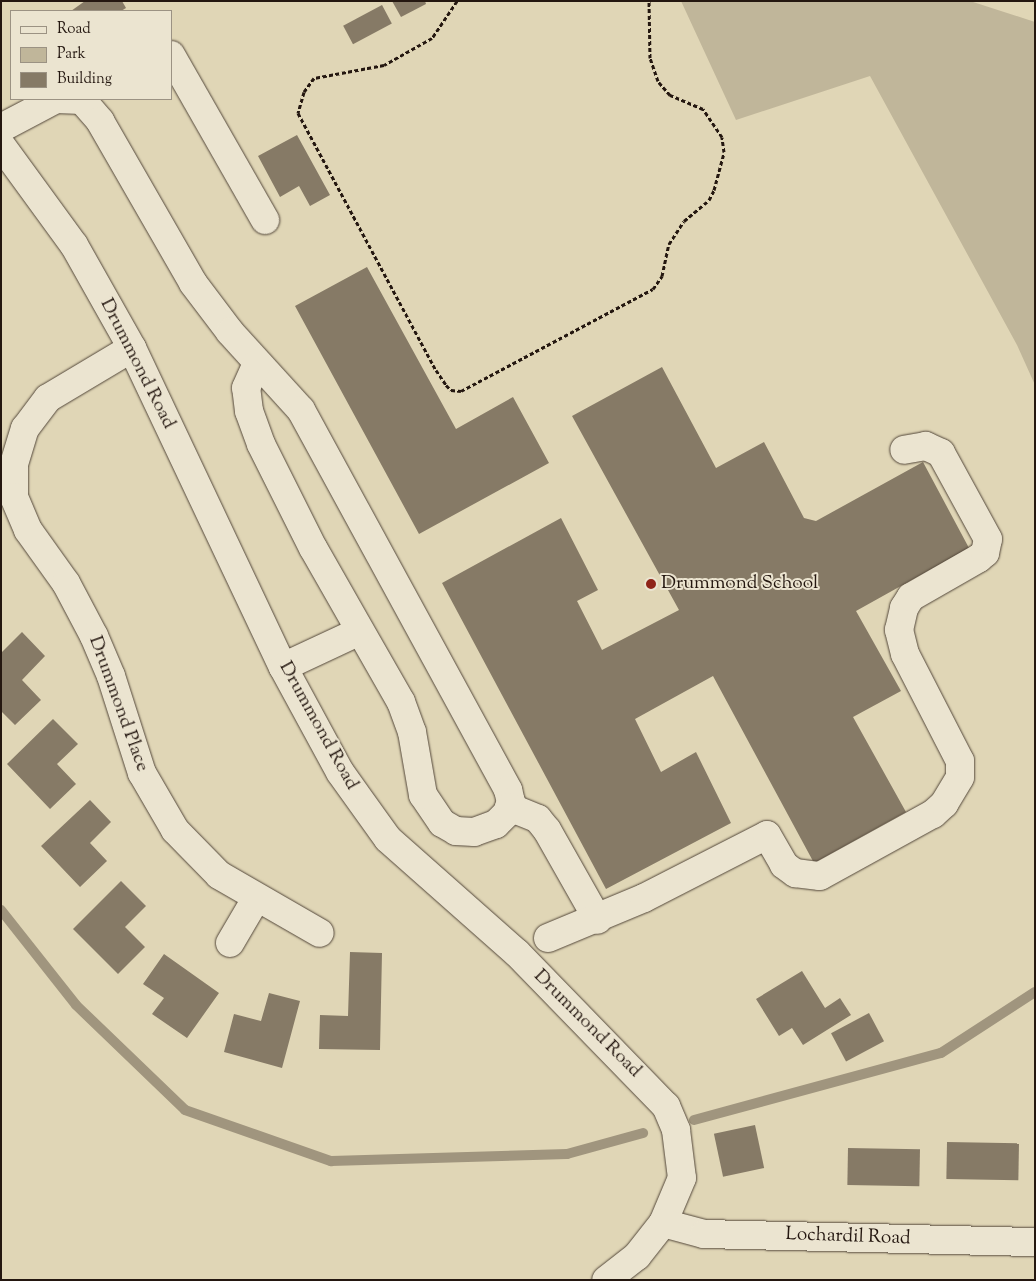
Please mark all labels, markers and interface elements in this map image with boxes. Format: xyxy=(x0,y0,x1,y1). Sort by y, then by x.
legend xyxy=(10,10,172,100)
text: Road xyxy=(57,19,91,40)
text: Park xyxy=(57,44,86,65)
text: Building xyxy=(57,69,112,90)
street label: Drummond Road xyxy=(94,295,180,433)
place label: Drummond School xyxy=(661,573,818,595)
marker: Drummond School xyxy=(645,578,657,590)
street label: Drummond Place xyxy=(83,633,153,775)
street label: Drummond Road xyxy=(273,658,363,794)
street label: Drummond Road xyxy=(528,965,646,1083)
street label: Lochardil Road xyxy=(785,1223,911,1251)

